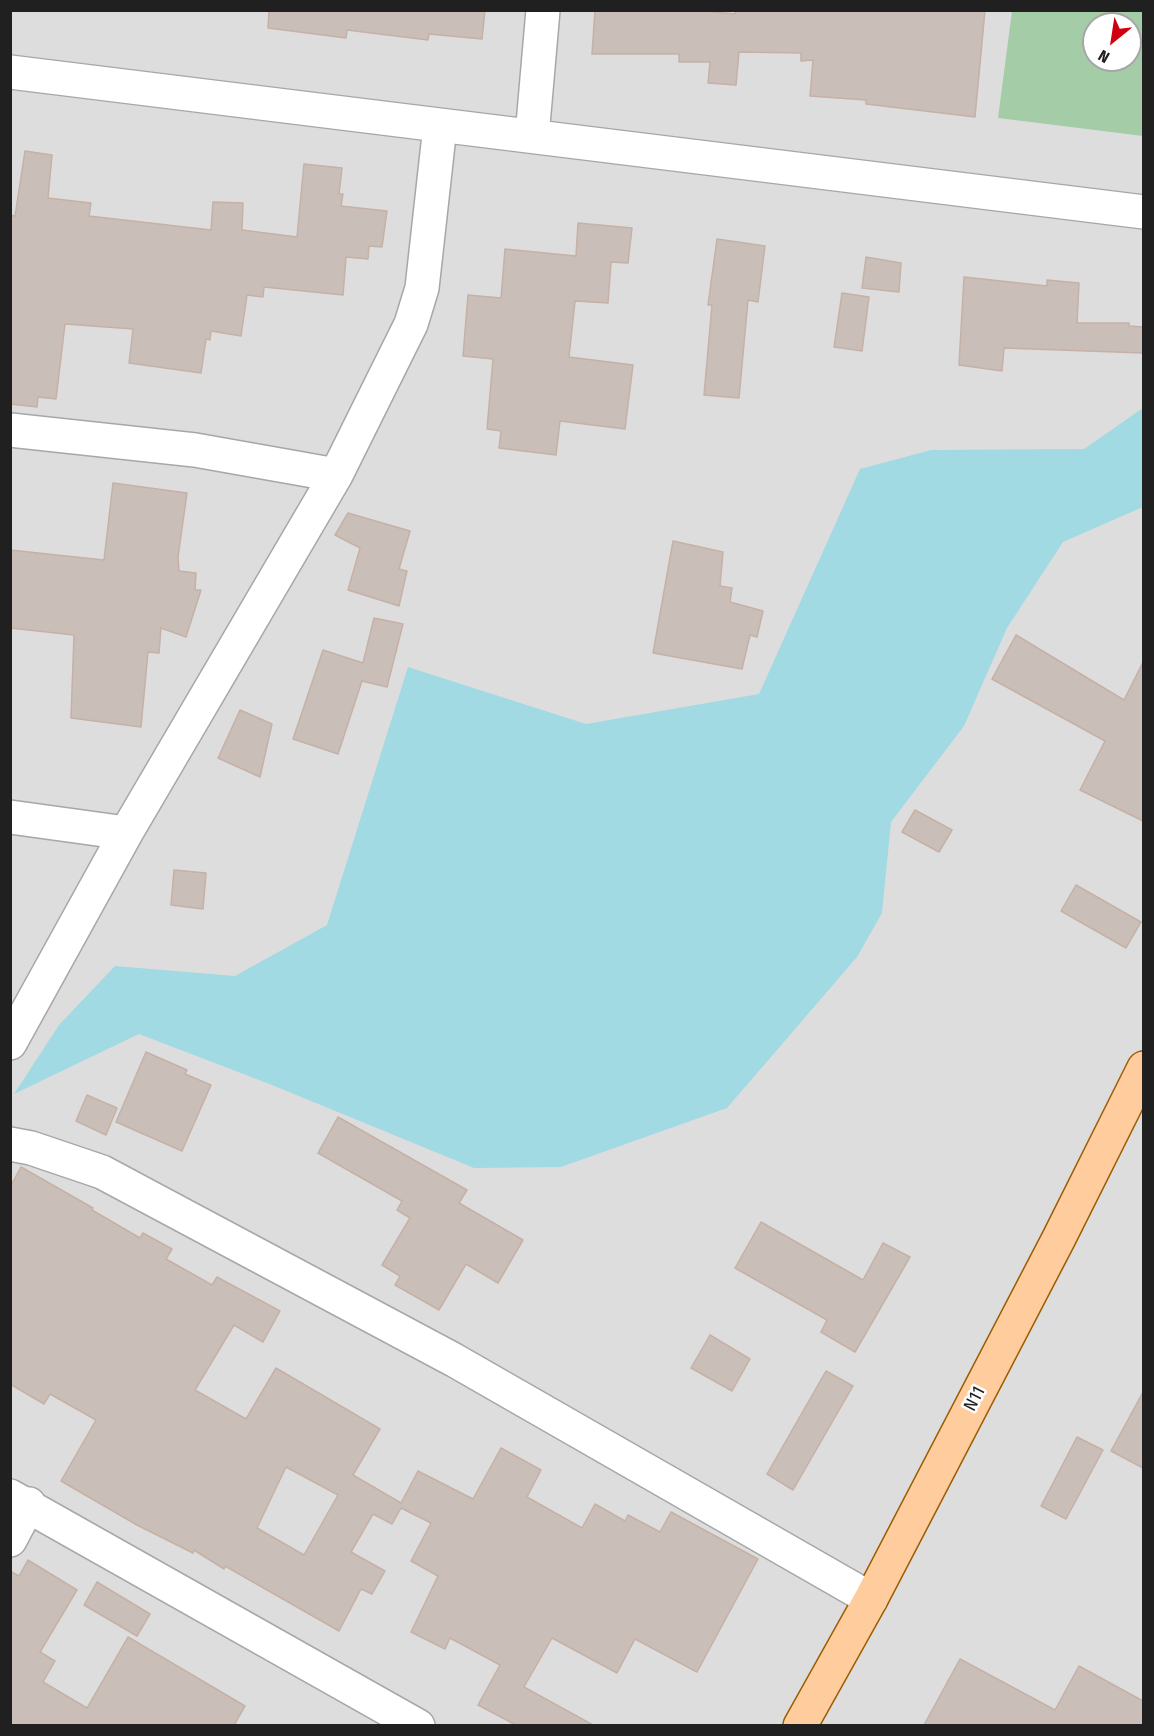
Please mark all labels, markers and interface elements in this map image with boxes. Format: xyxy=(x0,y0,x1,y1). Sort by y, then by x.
north arrow xyxy=(1082,12,1142,72)
text: N xyxy=(1095,46,1113,67)
street label: N11 xyxy=(960,1383,990,1415)

